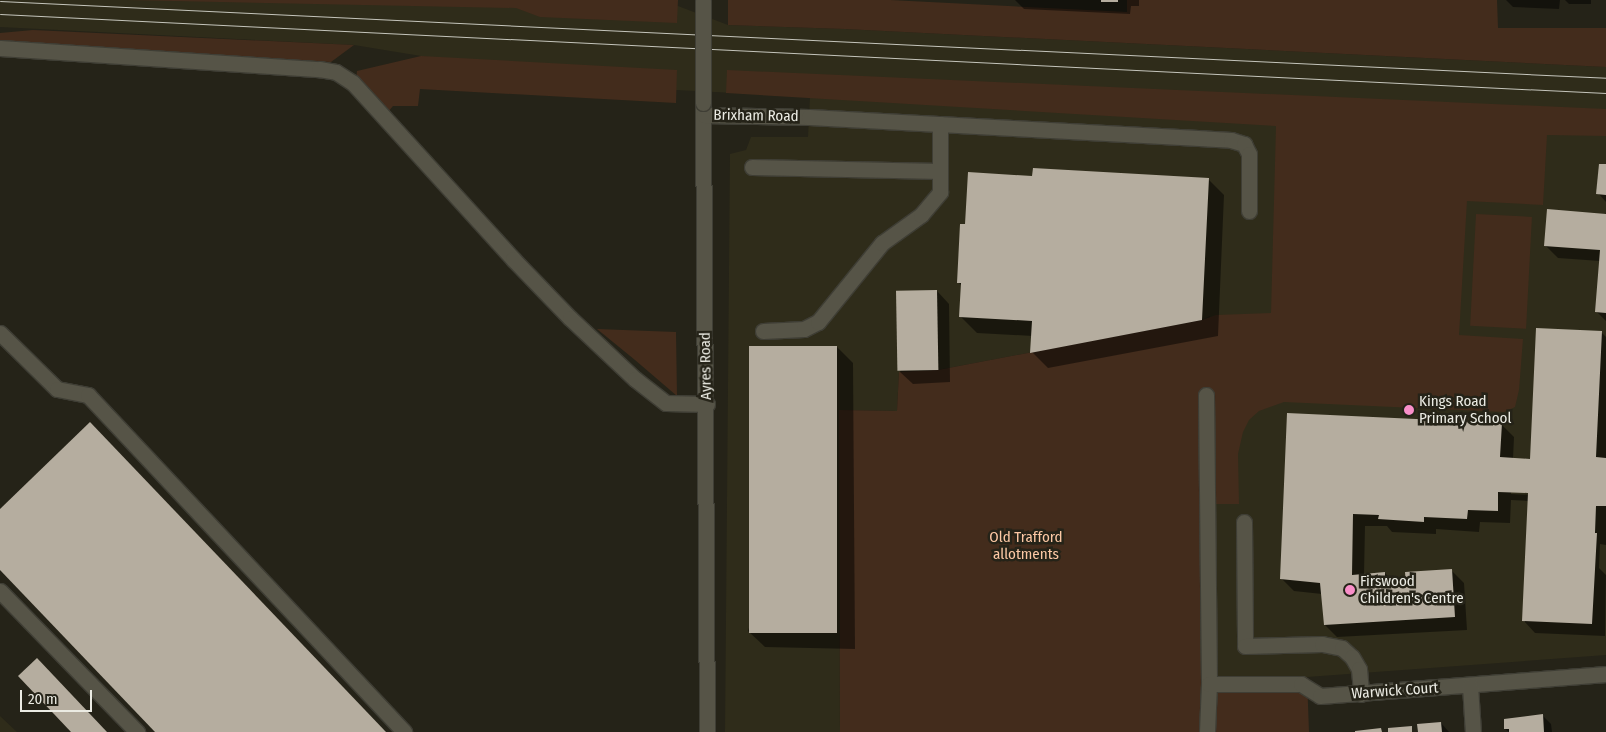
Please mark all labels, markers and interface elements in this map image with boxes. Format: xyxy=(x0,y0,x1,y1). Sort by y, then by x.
street label: Brixham Road xyxy=(713,106,799,126)
street label: Ayres Road xyxy=(696,332,716,400)
place label: Kings Road Primary School xyxy=(1419,392,1511,427)
marker: Kings Road Primary School xyxy=(1403,404,1415,416)
park label: Old Trafford allotments xyxy=(989,528,1063,563)
place label: Firswood Children's Centre xyxy=(1360,572,1464,607)
marker: Firswood Children's Centre xyxy=(1344,584,1356,596)
street label: Warwick Court xyxy=(1351,679,1439,703)
scale bar xyxy=(22,680,95,712)
text: 20 m xyxy=(28,690,58,708)

